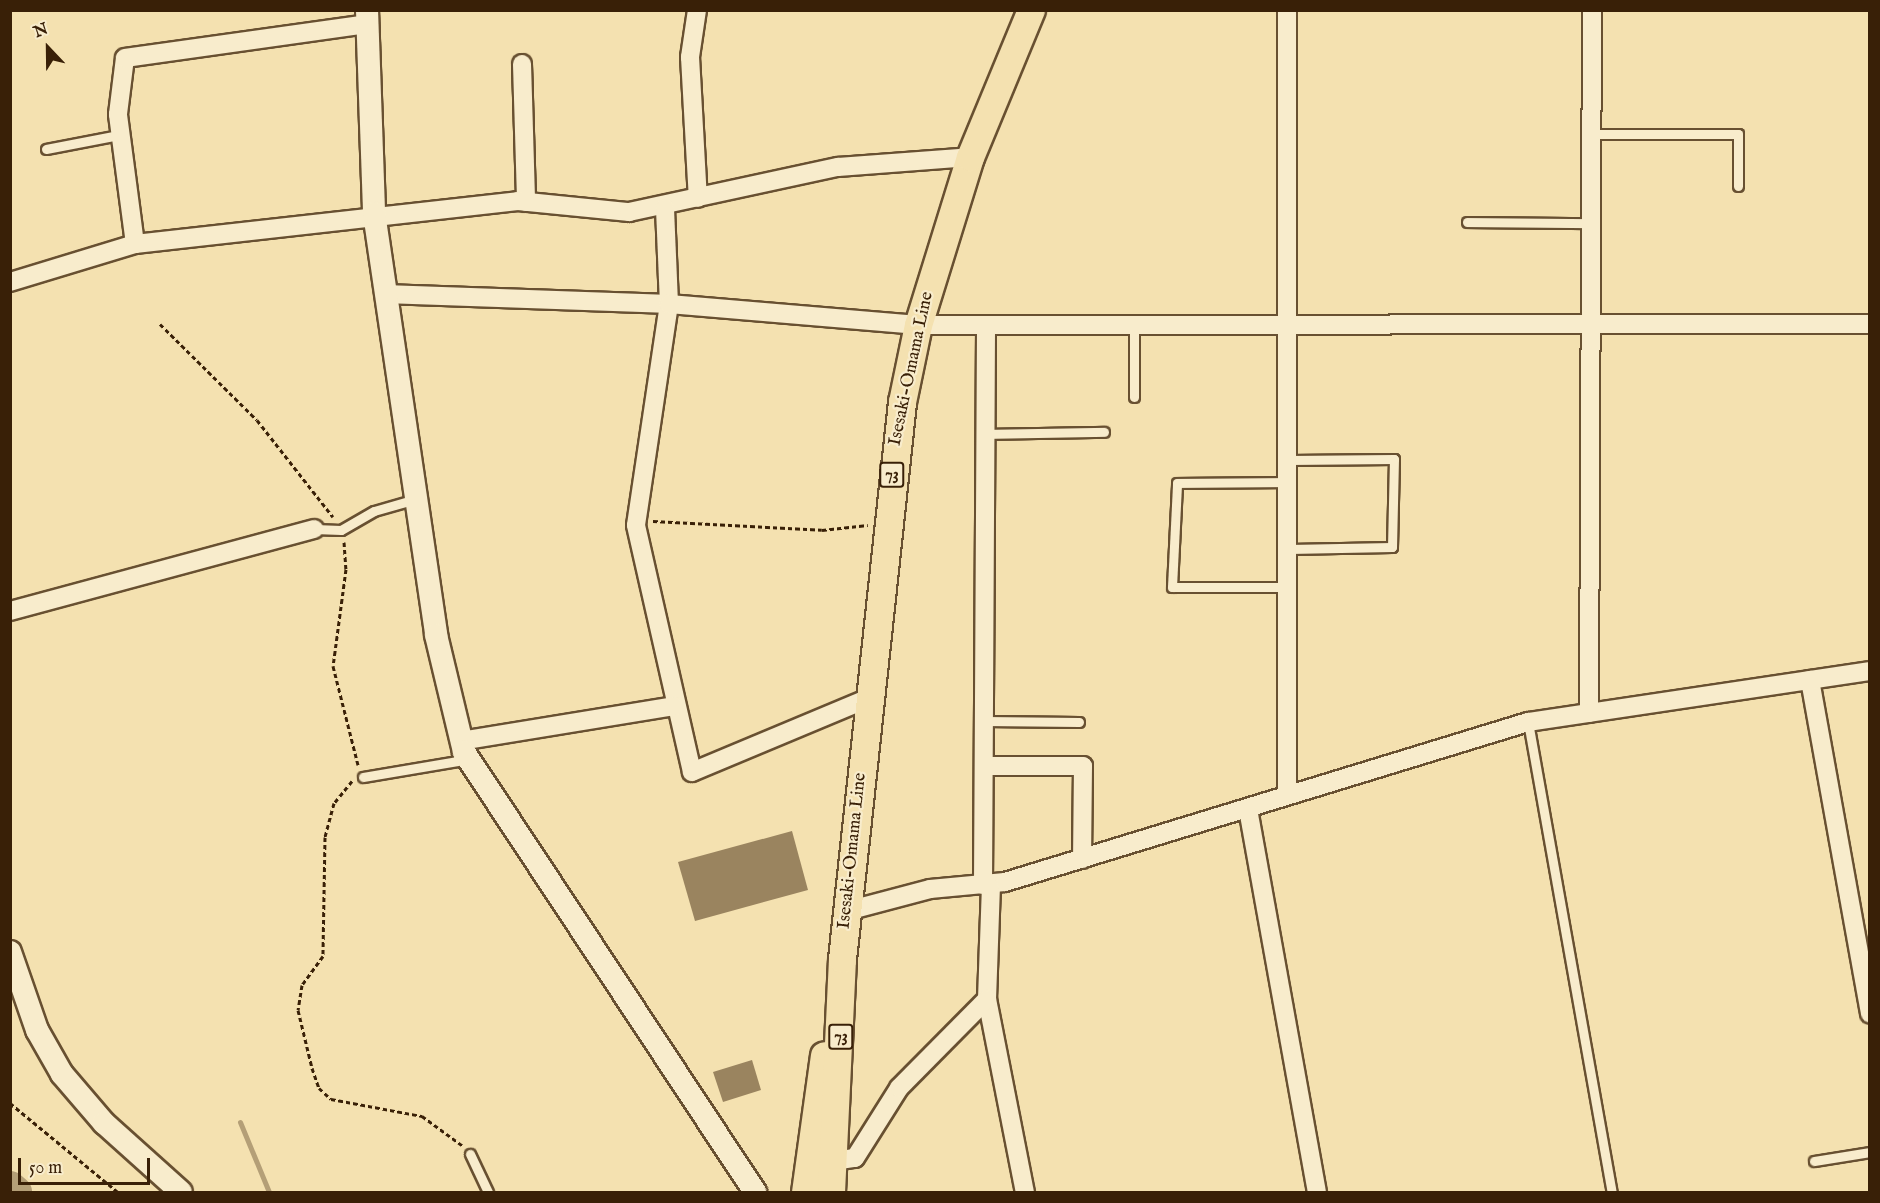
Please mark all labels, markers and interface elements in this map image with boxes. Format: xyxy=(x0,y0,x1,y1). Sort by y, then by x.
north arrow xyxy=(18,18,78,78)
text: N xyxy=(31,19,51,43)
street label: Isesaki-Omama Line xyxy=(885,290,939,448)
road number: 73 xyxy=(878,462,906,488)
street label: Isesaki-Omama Line xyxy=(834,772,872,930)
road number: 73 xyxy=(828,1024,854,1050)
scale bar xyxy=(21,1146,153,1184)
text: 50 m xyxy=(29,1157,62,1180)

